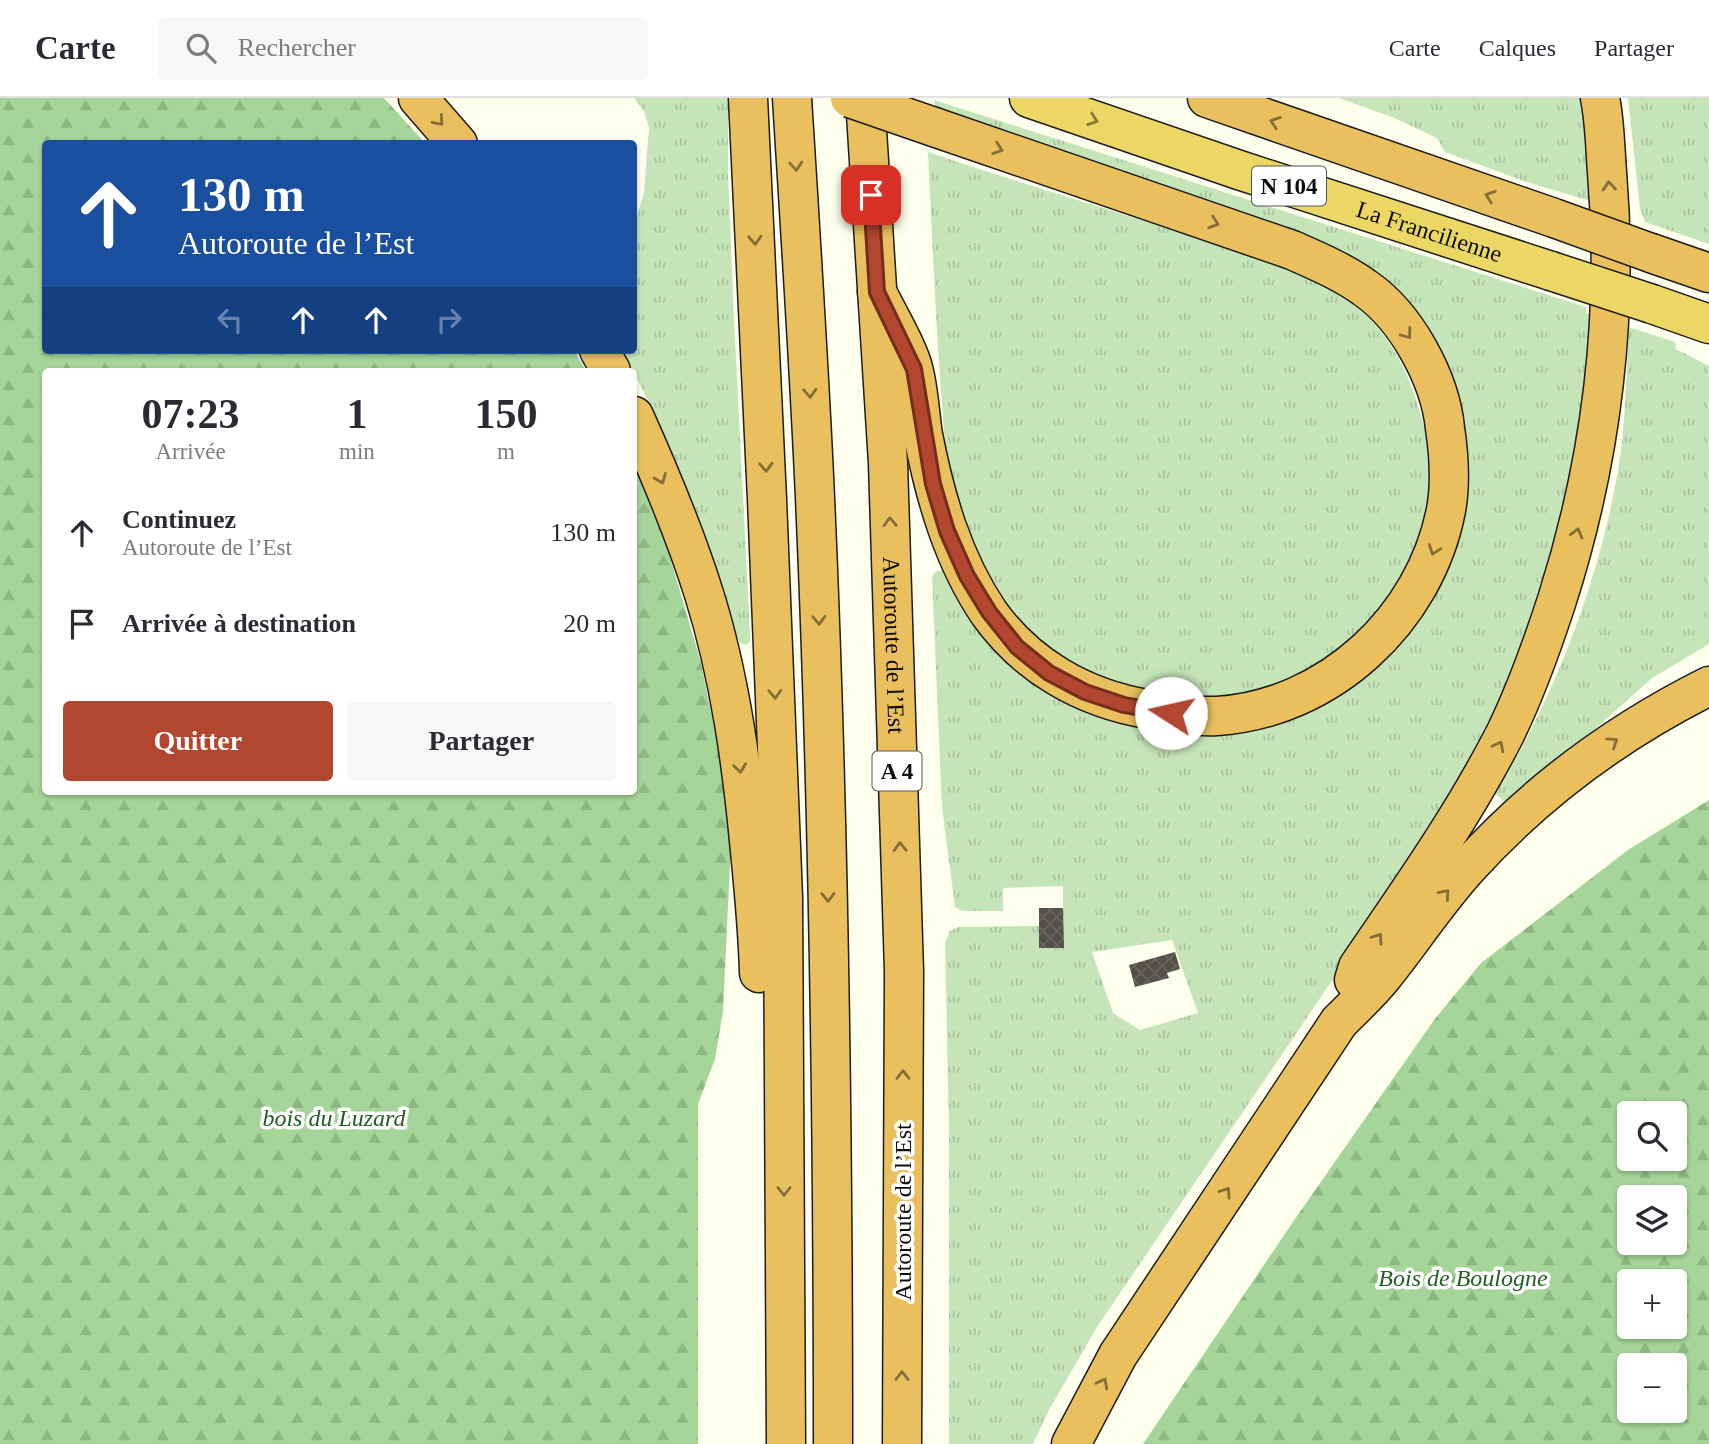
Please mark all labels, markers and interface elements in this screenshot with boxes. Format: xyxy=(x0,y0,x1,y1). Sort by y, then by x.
search box xyxy=(158,17,648,80)
icon: search xyxy=(182,29,220,67)
text: Carte xyxy=(35,30,116,66)
text: Rechercher xyxy=(238,33,356,62)
text: Carte xyxy=(1389,35,1441,61)
text: Calques xyxy=(1479,35,1556,61)
text: Partager xyxy=(1594,35,1674,61)
one-way arrow xyxy=(431,112,443,125)
one-way arrow xyxy=(1087,112,1099,126)
one-way arrow xyxy=(1269,116,1281,130)
one-way arrow xyxy=(992,141,1004,155)
one-way arrow xyxy=(788,161,803,172)
pin xyxy=(841,165,901,225)
road number: N 104 xyxy=(1252,166,1326,206)
text: 130 m xyxy=(178,167,305,222)
icon: ahead xyxy=(63,168,154,259)
icon: arrive xyxy=(852,176,890,214)
one-way arrow xyxy=(1602,180,1617,191)
one-way arrow xyxy=(1484,190,1496,204)
street label: La Francilienne xyxy=(1353,196,1505,267)
one-way arrow xyxy=(1207,215,1219,229)
text: Autoroute de l’Est xyxy=(178,225,414,261)
one-way arrow xyxy=(747,234,762,245)
icon: left xyxy=(211,301,249,339)
icon: ahead xyxy=(284,301,322,339)
icon: ahead xyxy=(357,301,395,339)
icon: right xyxy=(430,301,468,339)
one-way arrow xyxy=(1398,326,1411,338)
one-way arrow xyxy=(802,388,817,399)
text: 07:23 xyxy=(142,391,240,437)
text: 1 xyxy=(346,391,367,437)
text: 150 xyxy=(474,391,537,437)
text: Arrivée xyxy=(155,439,226,464)
text: min xyxy=(339,439,375,464)
text: m xyxy=(497,439,515,464)
one-way arrow xyxy=(758,462,773,473)
one-way arrow xyxy=(653,471,667,484)
text: Continuez xyxy=(122,505,236,534)
icon: ahead xyxy=(63,514,101,552)
one-way arrow xyxy=(882,516,897,527)
text: 130 m xyxy=(550,518,616,547)
one-way arrow xyxy=(1569,527,1583,539)
text: Autoroute de l’Est xyxy=(122,535,292,560)
one-way arrow xyxy=(1428,543,1442,555)
street label: Autoroute de l’Est xyxy=(878,556,910,735)
icon: arrive xyxy=(63,605,101,643)
text: Arrivée à destination xyxy=(122,609,356,638)
text: 20 m xyxy=(563,609,616,638)
one-way arrow xyxy=(812,615,827,626)
position arrow xyxy=(1134,676,1208,750)
one-way arrow xyxy=(768,689,783,700)
button: Quitter xyxy=(63,701,333,781)
button: Partager xyxy=(347,701,616,781)
one-way arrow xyxy=(1605,737,1618,750)
one-way arrow xyxy=(1490,741,1504,753)
road number: A 4 xyxy=(872,751,922,790)
one-way arrow xyxy=(733,762,748,774)
one-way arrow xyxy=(892,842,907,853)
one-way arrow xyxy=(1437,890,1449,903)
one-way arrow xyxy=(820,892,836,903)
one-way arrow xyxy=(1370,933,1382,946)
one-way arrow xyxy=(895,1069,911,1080)
map controls xyxy=(1617,1101,1687,1423)
button: search xyxy=(1617,1101,1687,1171)
park label: bois du Luzard xyxy=(262,1105,407,1131)
street label: Autoroute de l’Est xyxy=(890,1123,916,1301)
button: layers xyxy=(1617,1185,1687,1255)
one-way arrow xyxy=(776,1186,792,1197)
one-way arrow xyxy=(1217,1187,1230,1200)
park label: Bois de Boulogne xyxy=(1378,1265,1548,1291)
button: + xyxy=(1617,1269,1687,1339)
button: − xyxy=(1617,1353,1687,1423)
one-way arrow xyxy=(894,1370,910,1381)
one-way arrow xyxy=(1094,1378,1108,1391)

